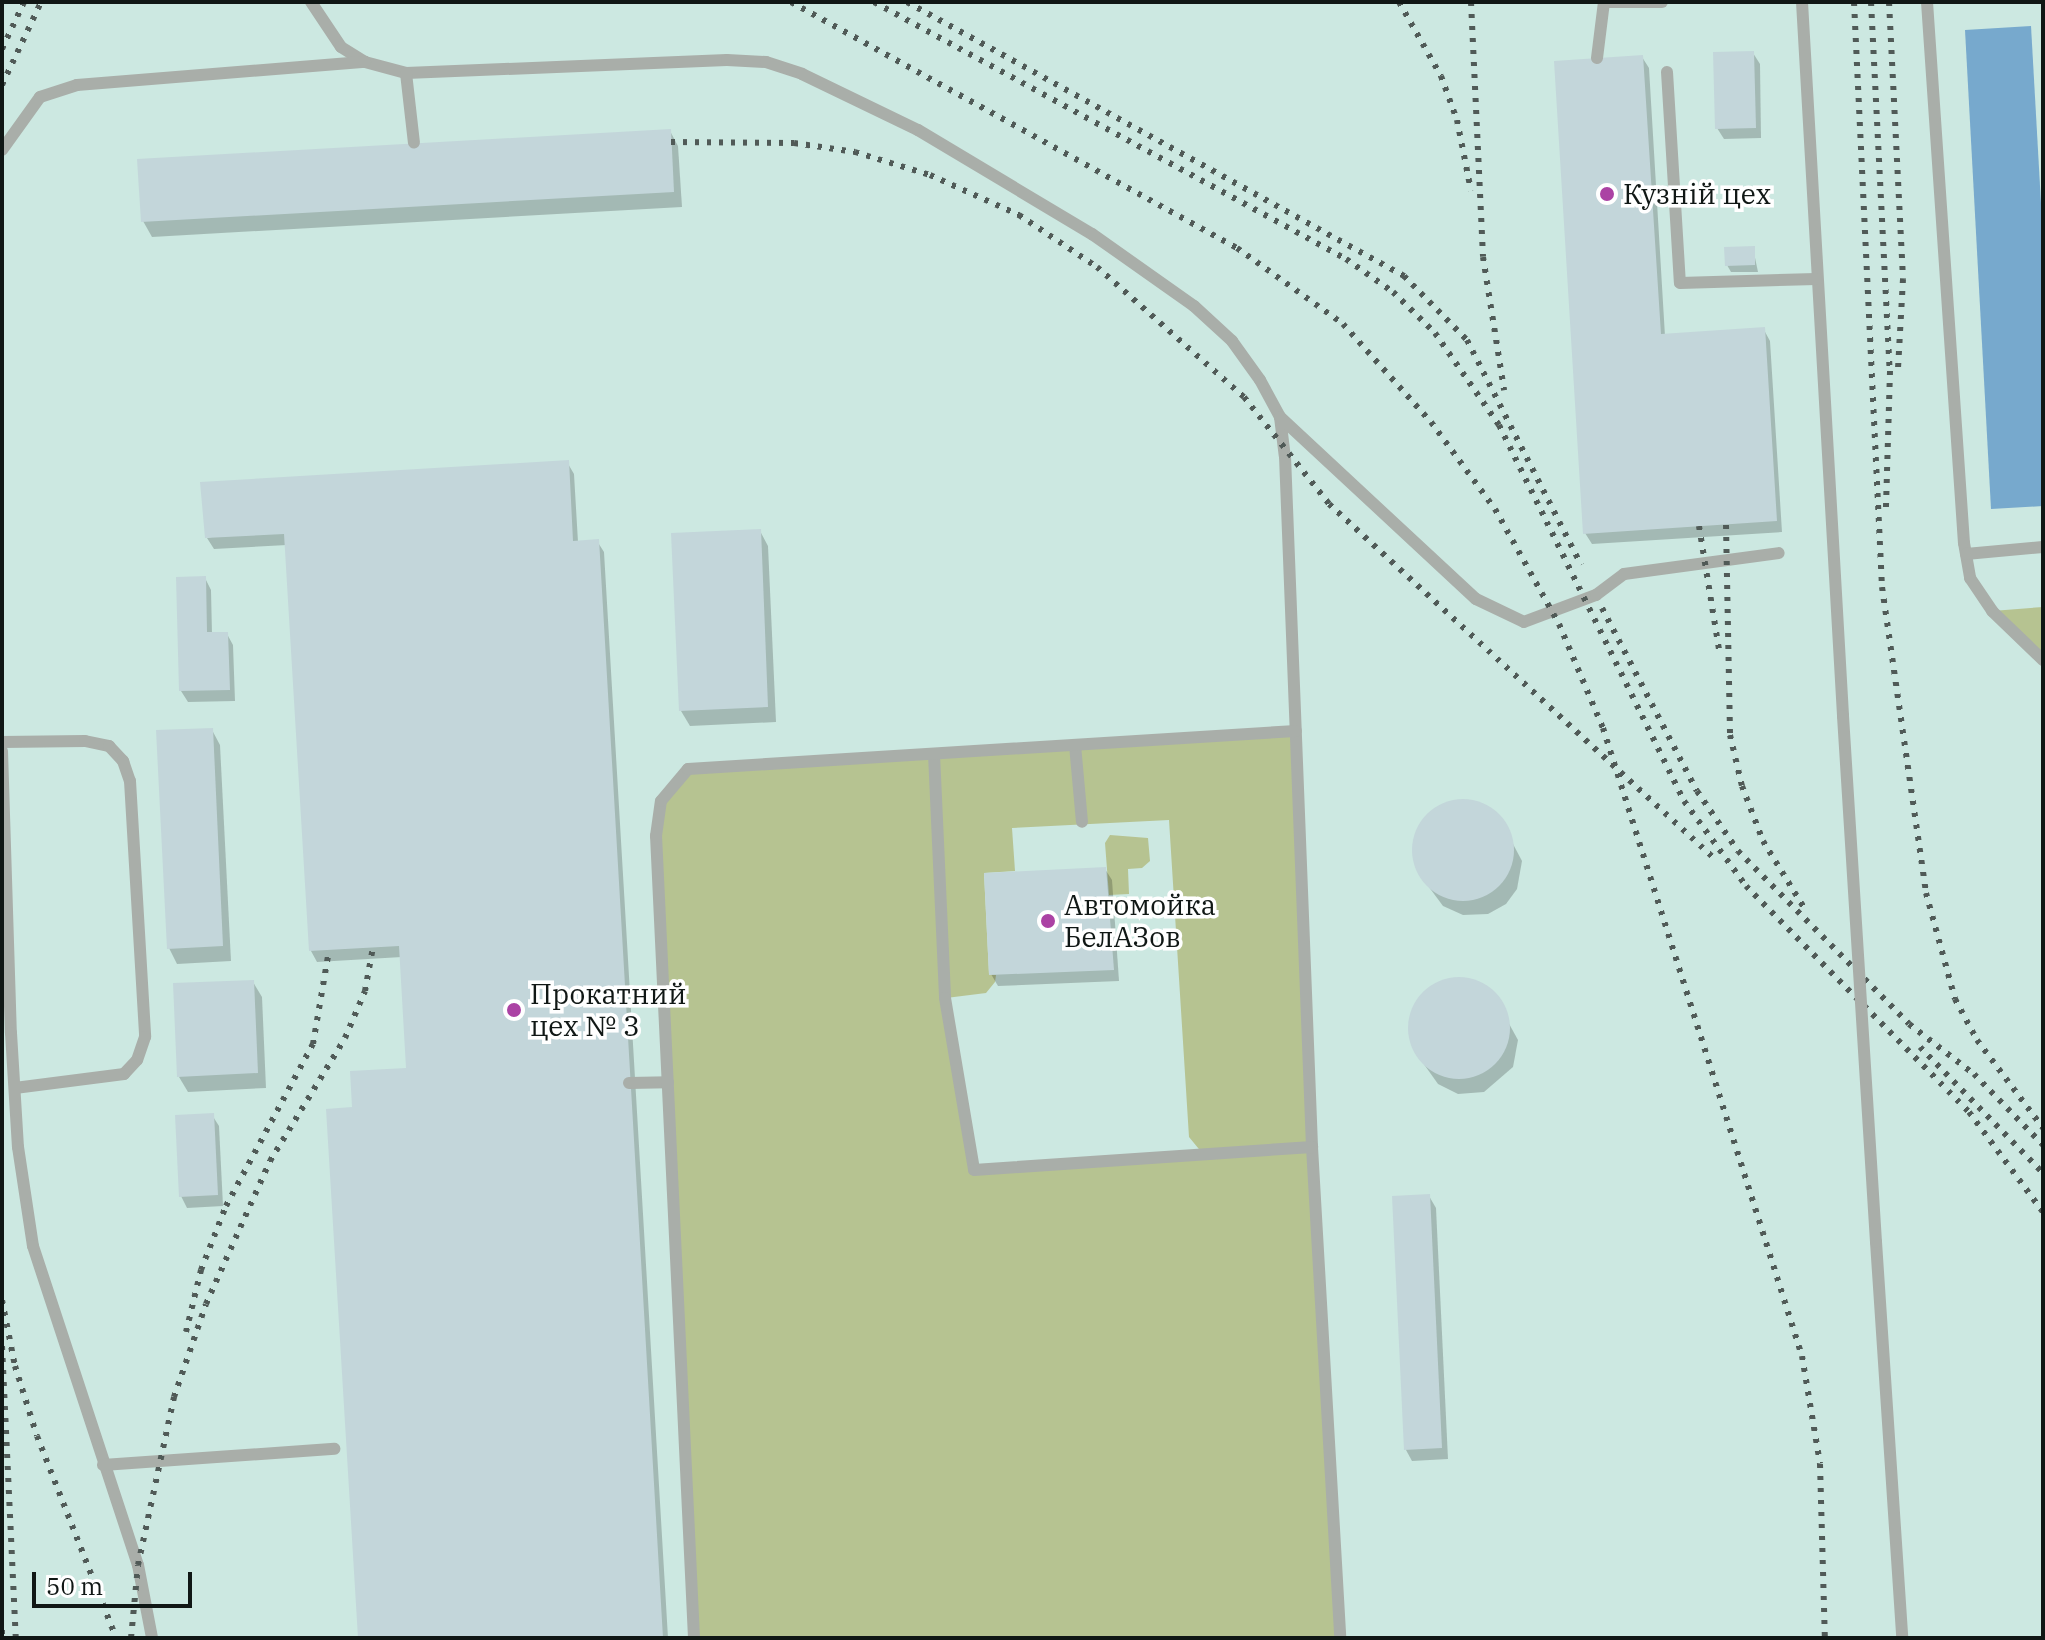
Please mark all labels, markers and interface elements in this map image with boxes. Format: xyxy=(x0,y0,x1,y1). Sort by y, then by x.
place label: Кузній цех xyxy=(1623,177,1771,211)
marker: Кузній цех xyxy=(1598,185,1616,203)
place label: Автомойка БелАЗов xyxy=(1064,888,1216,954)
marker: Автомойка БелАЗов xyxy=(1039,912,1057,930)
place label: Прокатний цех № 3 xyxy=(530,977,686,1043)
marker: Прокатний цех № 3 xyxy=(505,1001,523,1019)
scale bar xyxy=(36,1556,196,1606)
text: 50 m xyxy=(46,1570,103,1602)

